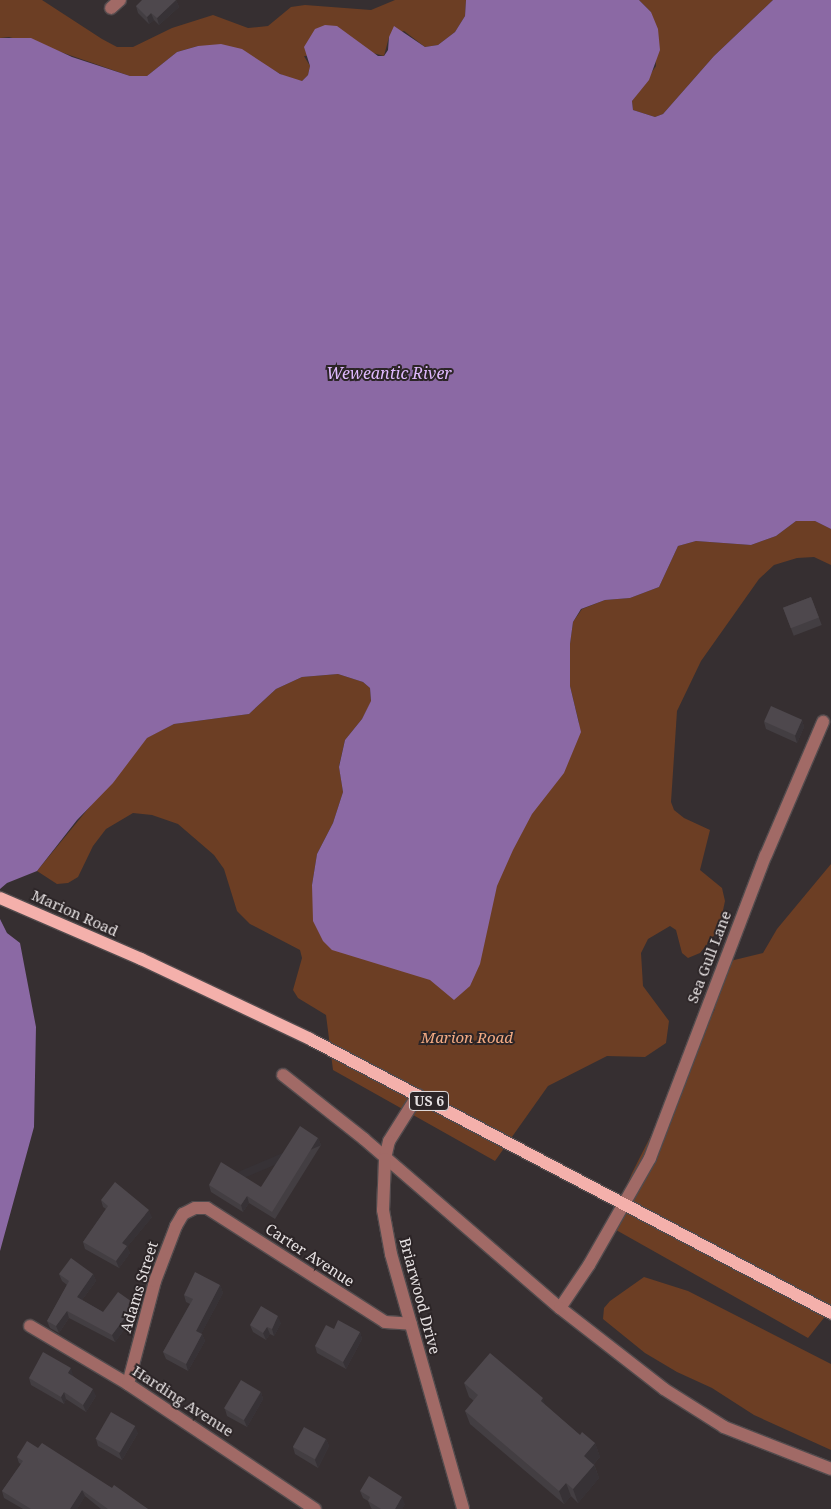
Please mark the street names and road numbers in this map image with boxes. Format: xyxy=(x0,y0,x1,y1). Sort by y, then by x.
street label: Marion Road xyxy=(29,886,121,940)
street label: Sea Gull Lane xyxy=(683,908,735,1006)
road number: US 6 xyxy=(408,1090,450,1112)
street label: Carter Avenue xyxy=(262,1220,358,1290)
street label: Briarwood Drive xyxy=(396,1236,444,1356)
street label: Adams Street xyxy=(117,1239,161,1335)
street label: Harding Avenue xyxy=(129,1362,237,1440)

